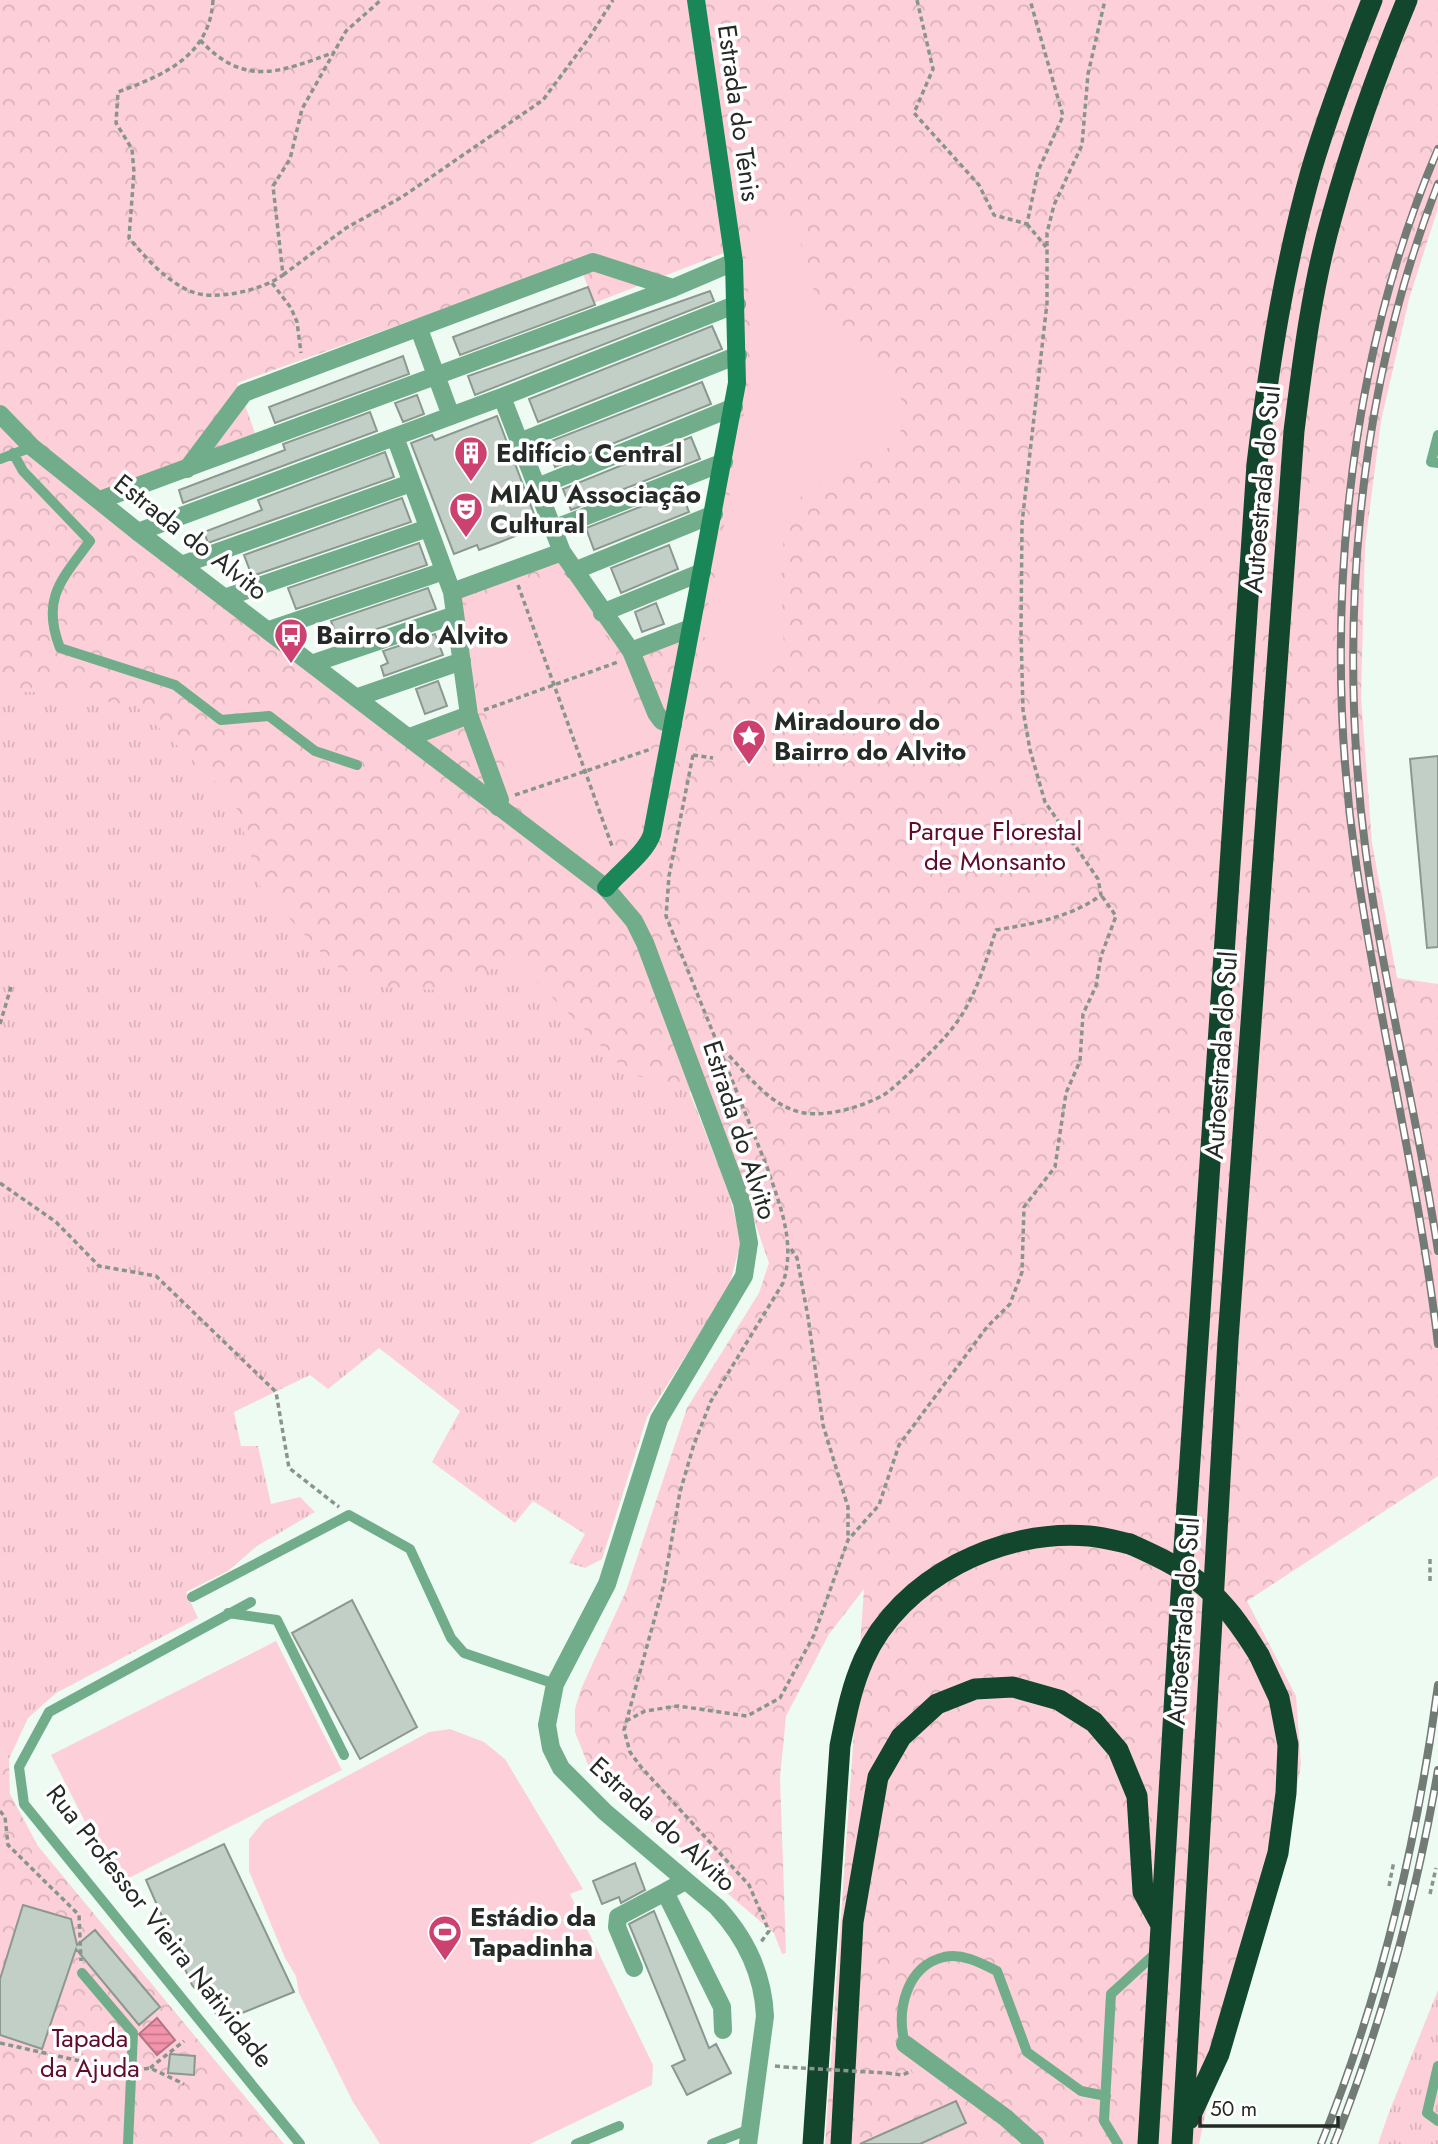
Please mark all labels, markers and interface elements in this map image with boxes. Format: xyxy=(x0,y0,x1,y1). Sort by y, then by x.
street label: Estrada do Ténis xyxy=(708,22,770,204)
street label: Autoestrada do Sul xyxy=(1234,384,1290,594)
building icon: Edifício Central xyxy=(452,434,490,483)
place label: Edifício Central xyxy=(496,434,682,472)
street label: Estrada do Alvito xyxy=(106,465,276,609)
place label: MIAU Associação Cultural xyxy=(490,475,701,543)
theatre icon: MIAU Associação Cultural xyxy=(447,490,485,539)
bus stop icon: Bairro do Alvito xyxy=(272,616,310,665)
place label: Bairro do Alvito xyxy=(316,616,508,654)
place label: Miradouro do Bairro do Alvito xyxy=(774,702,966,770)
place icon: Miradouro do Bairro do Alvito xyxy=(730,717,768,766)
park label: Parque Florestal de Monsanto xyxy=(908,812,1082,880)
street label: Autoestrada do Sul xyxy=(1195,950,1247,1160)
street label: Estrada do Alvito xyxy=(693,1036,787,1224)
street label: Autoestrada do Sul xyxy=(1157,1516,1209,1726)
street label: Estrada do Alvito xyxy=(581,1748,745,1900)
street label: Rua Professor Vieira Natividade xyxy=(37,1776,283,2076)
place label: Estádio da Tapadinha xyxy=(470,1898,596,1966)
sports icon: Estádio da Tapadinha xyxy=(426,1913,464,1962)
park label: Tapada da Ajuda xyxy=(40,2019,140,2087)
scale bar xyxy=(1200,2084,1338,2128)
text: 50 m xyxy=(1210,2094,1257,2124)

